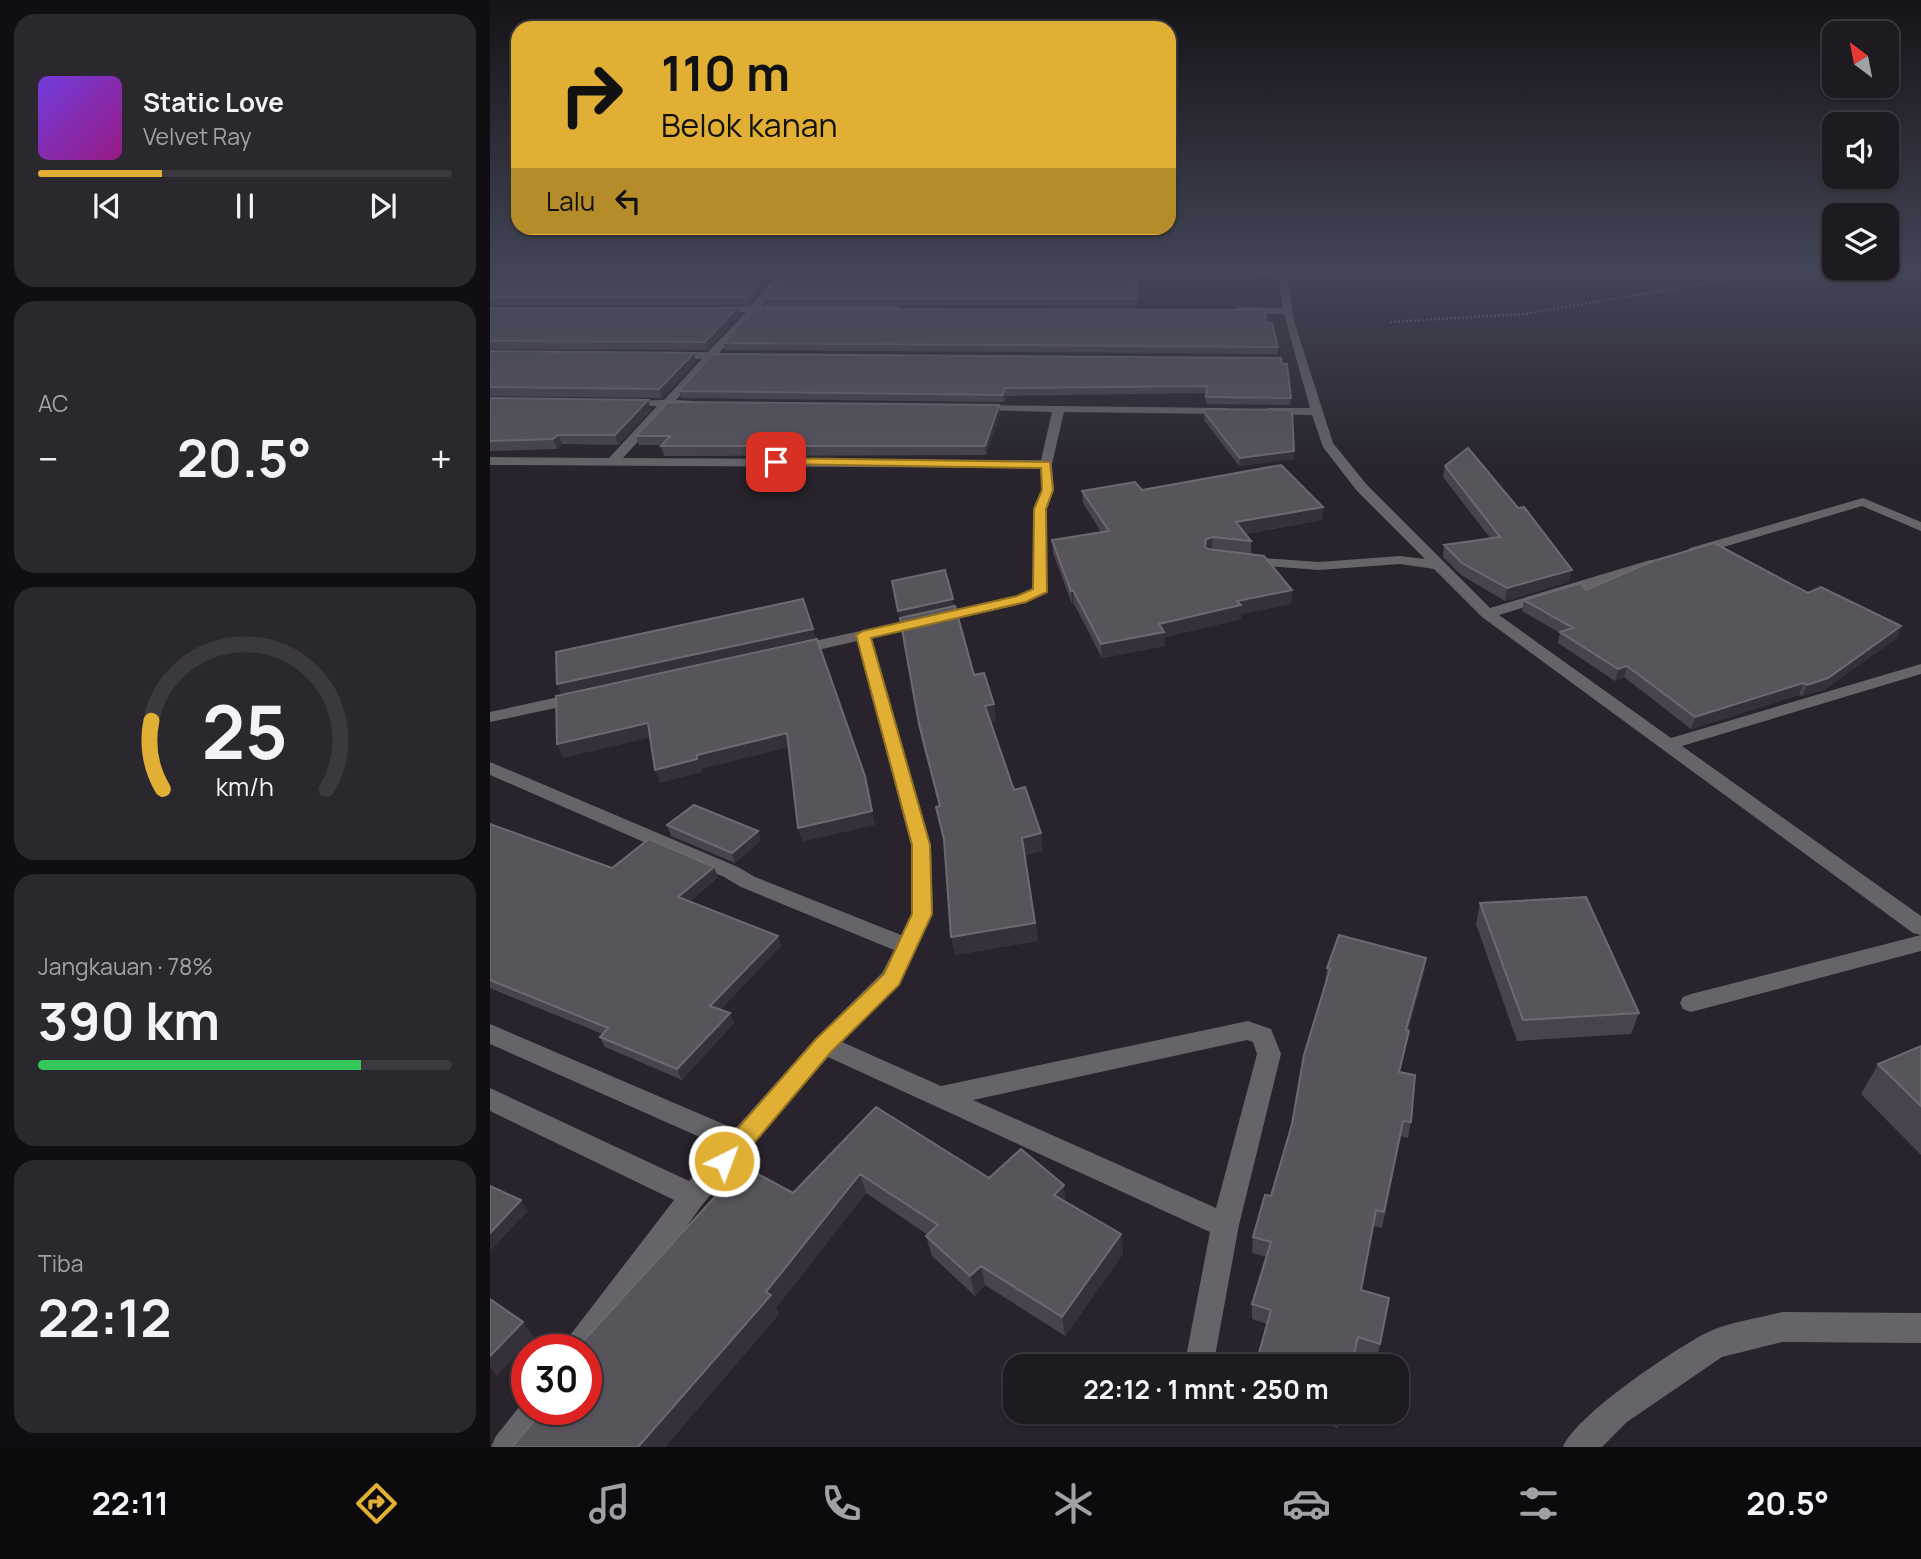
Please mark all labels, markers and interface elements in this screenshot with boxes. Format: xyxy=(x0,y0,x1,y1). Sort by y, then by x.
north arrow xyxy=(1822,21,1899,98)
map controls xyxy=(1822,21,1899,280)
text: 110 m xyxy=(661,39,790,106)
icon: right xyxy=(546,49,637,140)
text: Static Love xyxy=(143,84,284,120)
text: Belok kanan xyxy=(661,103,837,147)
button: sound xyxy=(1822,112,1899,189)
text: Velvet Ray xyxy=(143,120,252,152)
icon: left xyxy=(609,182,647,220)
text: Lalu xyxy=(546,183,595,219)
icon: previous xyxy=(88,187,126,225)
icon: pause xyxy=(226,187,264,225)
icon: next xyxy=(364,187,402,225)
button: layers xyxy=(1822,203,1899,280)
text: AC xyxy=(38,387,69,419)
text: 20.5° xyxy=(177,422,312,493)
text: − xyxy=(38,432,59,484)
text: + xyxy=(430,432,452,484)
pin xyxy=(746,432,806,492)
icon: arrive xyxy=(757,443,795,481)
text: 25 xyxy=(202,682,288,782)
text: km/h xyxy=(216,769,274,804)
text: Jangkauan · 78% xyxy=(38,950,213,982)
text: 390 km xyxy=(38,985,220,1056)
position arrow xyxy=(687,1124,761,1198)
text: Tiba xyxy=(38,1247,83,1279)
text: 22:12 xyxy=(38,1282,171,1353)
speed limit sign: 30 xyxy=(511,1334,602,1425)
text: 22:12 · 1 mnt · 250 m xyxy=(1083,1371,1329,1407)
icon: directions xyxy=(352,1479,401,1528)
icon: music xyxy=(585,1479,634,1528)
icon: phone xyxy=(817,1479,866,1528)
icon: climate xyxy=(1049,1479,1098,1528)
icon: car xyxy=(1282,1479,1331,1528)
icon: filters xyxy=(1514,1479,1563,1528)
text: 22:11 xyxy=(92,1481,169,1525)
text: 20.5° xyxy=(1746,1481,1829,1525)

